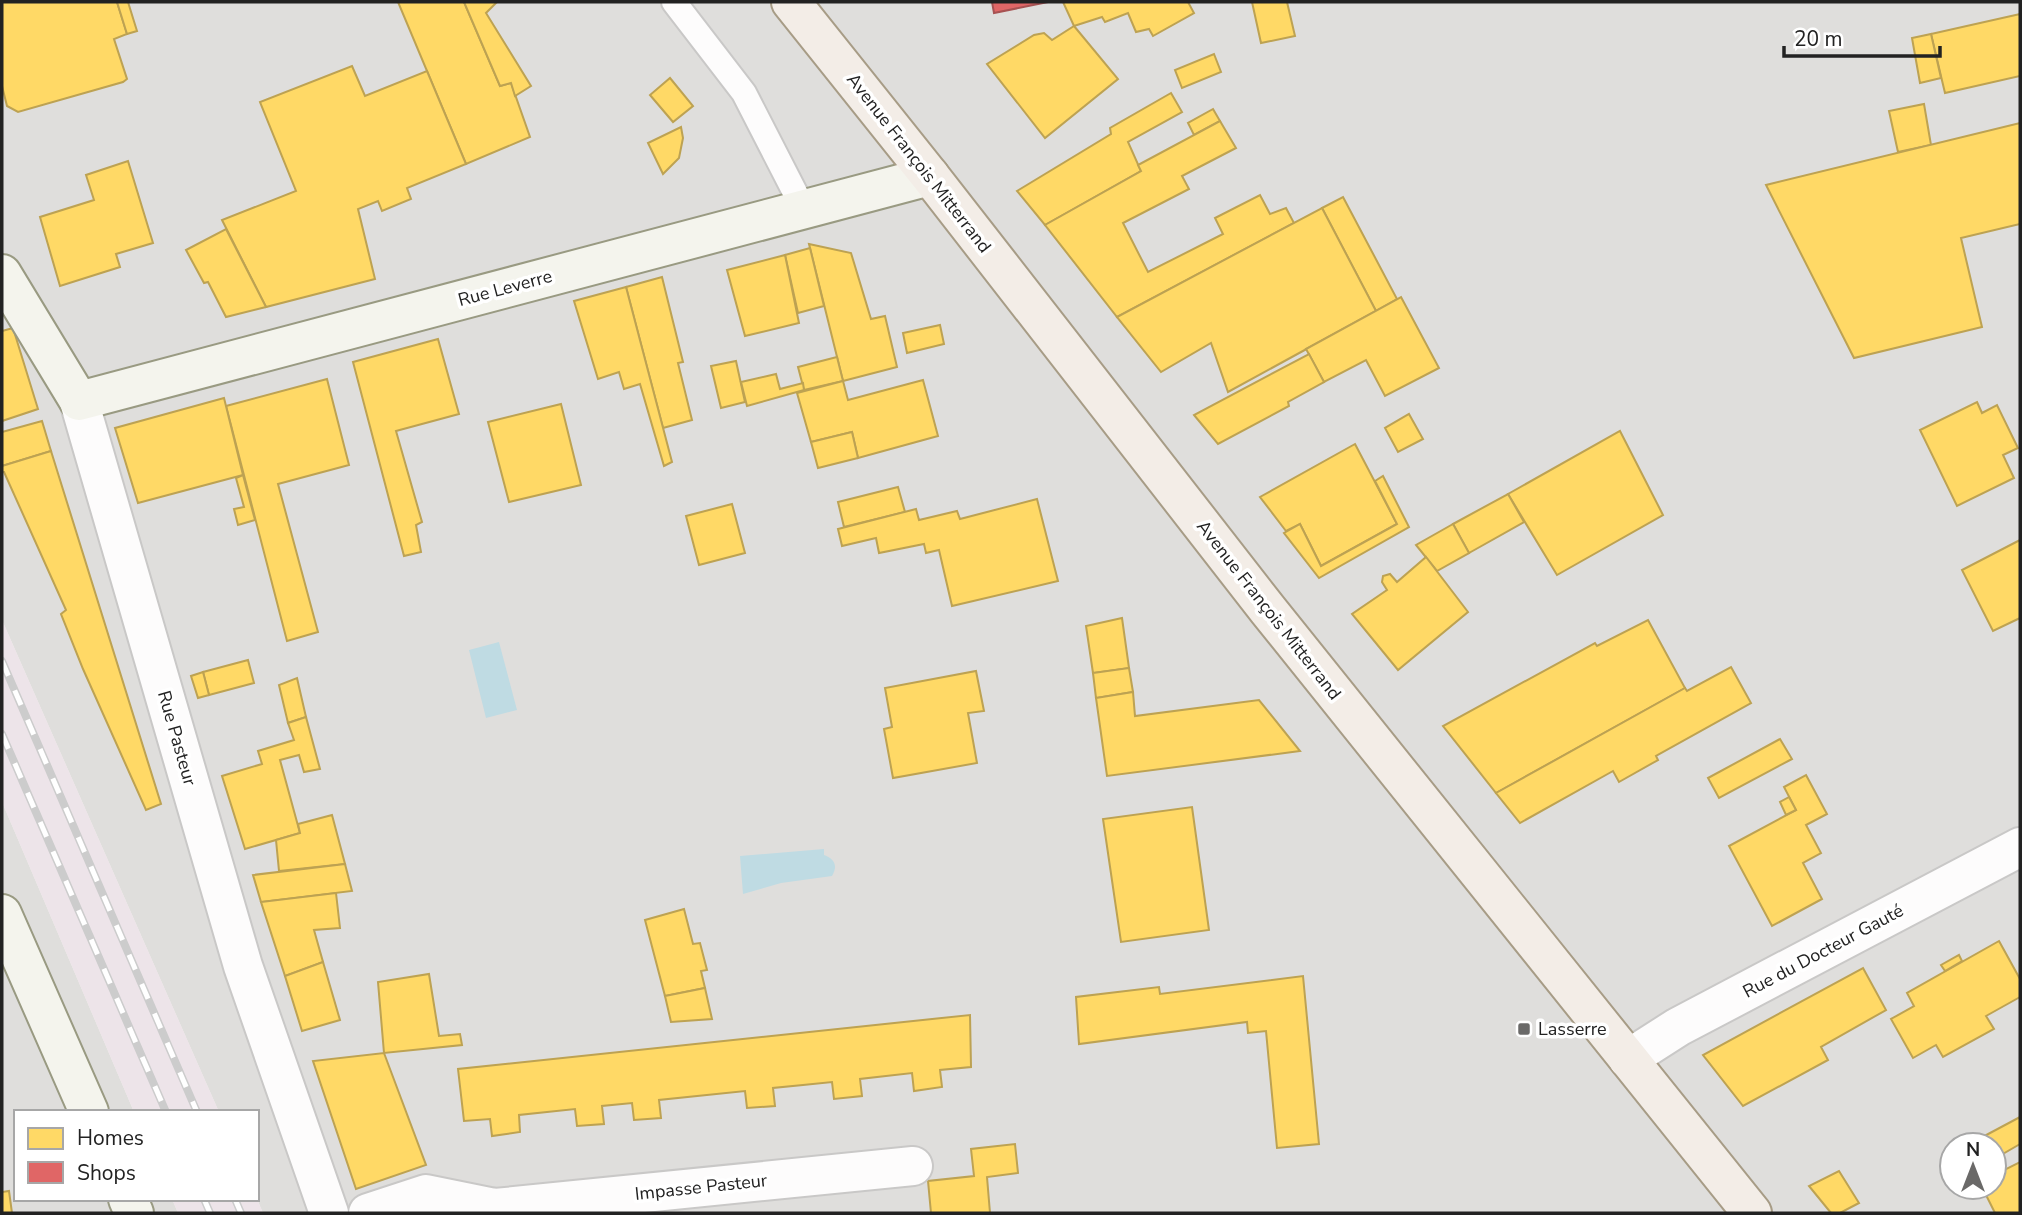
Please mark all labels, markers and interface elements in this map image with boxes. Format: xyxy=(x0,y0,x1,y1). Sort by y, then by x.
scale bar xyxy=(1784,14,1940,58)
text: 20 m xyxy=(1794,25,1843,53)
street label: Avenue François Mitterrand xyxy=(841,68,997,258)
street label: Rue Leverre xyxy=(455,264,555,312)
street label: Avenue François Mitterrand xyxy=(1191,515,1347,705)
street label: Rue Pasteur xyxy=(152,688,202,789)
street label: Rue du Docteur Gauté xyxy=(1738,898,1908,1004)
place label: Lasserre xyxy=(1538,1017,1607,1041)
marker: Lasserre xyxy=(1516,1021,1532,1037)
legend xyxy=(14,1110,259,1201)
text: Homes xyxy=(77,1124,144,1152)
north arrow xyxy=(1938,1131,2008,1201)
text: N xyxy=(1966,1137,1980,1163)
text: Shops xyxy=(77,1159,136,1187)
street label: Impasse Pasteur xyxy=(634,1168,769,1206)

